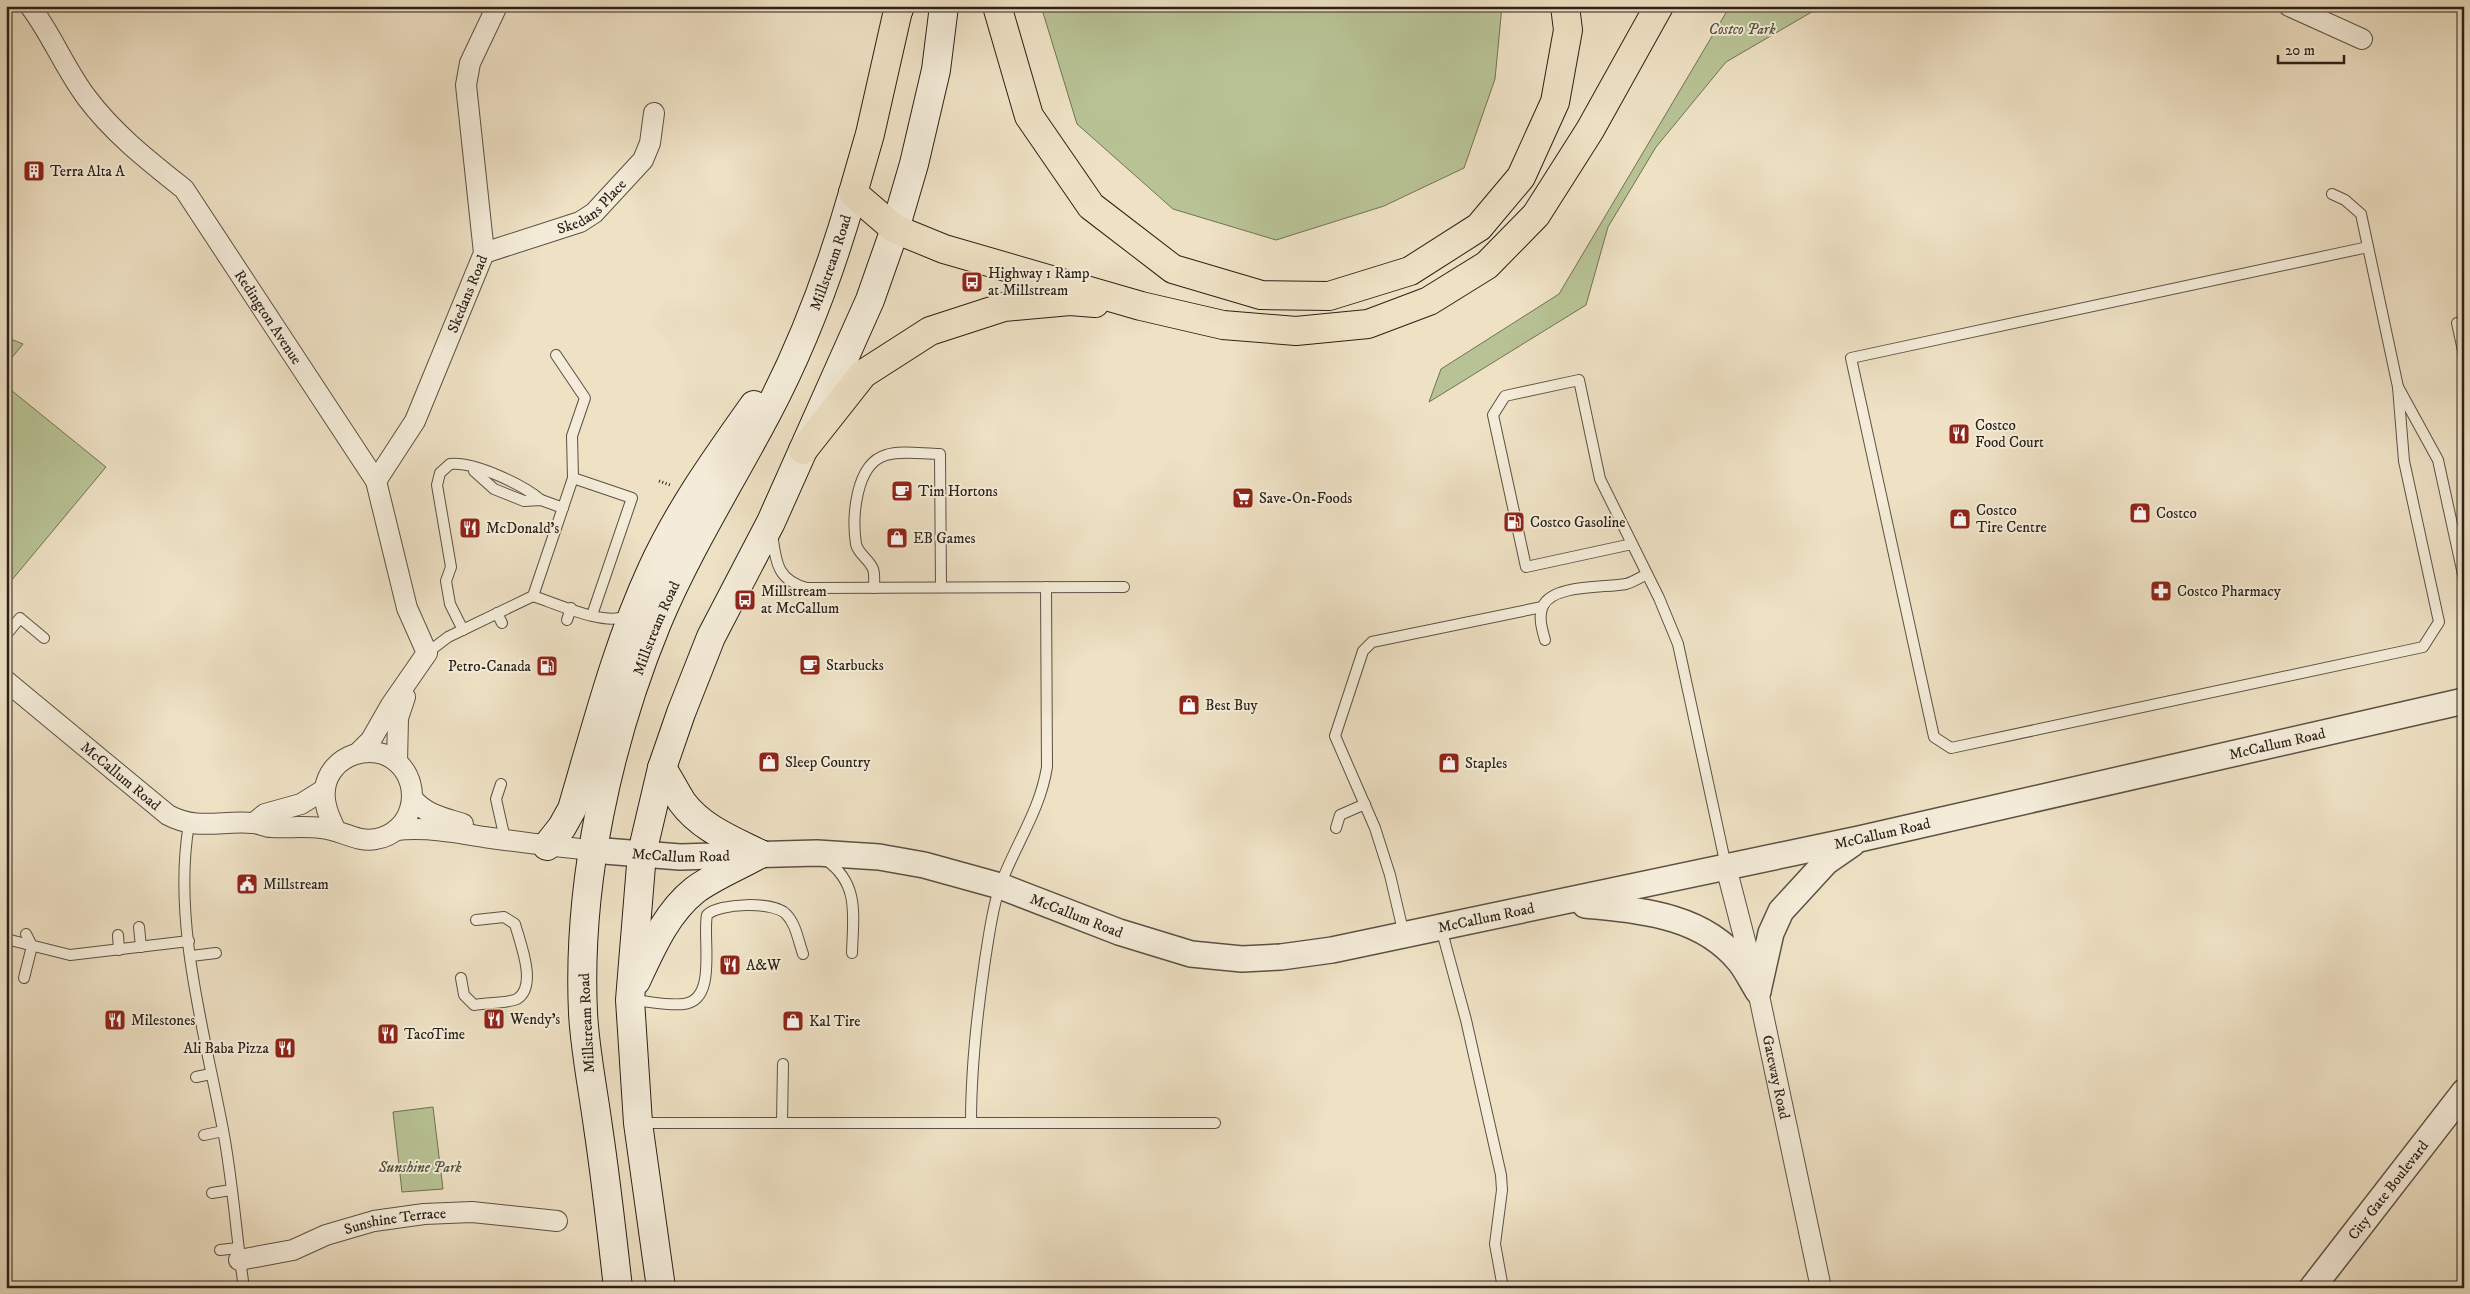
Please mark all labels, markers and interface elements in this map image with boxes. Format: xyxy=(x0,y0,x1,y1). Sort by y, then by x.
park label: Costco Park xyxy=(1709,20,1776,39)
scale bar xyxy=(2278,32,2344,64)
text: 20 m xyxy=(2285,41,2315,60)
building icon: Terra Alta A xyxy=(22,159,46,183)
place label: Terra Alta A xyxy=(50,162,125,181)
street label: Skedans Place xyxy=(555,175,630,238)
street label: Millstream Road xyxy=(805,212,856,313)
street label: Skedans Road xyxy=(443,252,492,336)
place label: Highway 1 Ramp at Millstream xyxy=(988,264,1090,300)
street label: Redington Avenue xyxy=(230,266,306,368)
bus stop icon: Highway 1 Ramp at Millstream xyxy=(960,270,984,294)
place label: Costco Food Court xyxy=(1975,416,2044,452)
restaurant icon: Costco Food Court xyxy=(1947,422,1971,446)
cafe icon: Tim Hortons xyxy=(890,479,914,503)
place label: Tim Hortons xyxy=(918,482,998,501)
supermarket icon: Save-On-Foods xyxy=(1231,486,1255,510)
place label: Save-On-Foods xyxy=(1259,489,1352,508)
place label: Costco Tire Centre xyxy=(1976,501,2047,537)
shop icon: Costco xyxy=(2128,501,2152,525)
place label: Costco xyxy=(2156,504,2197,523)
shop icon: Costco Tire Centre xyxy=(1948,507,1972,531)
fuel station icon: Costco Gasoline xyxy=(1502,510,1526,534)
place label: Costco Gasoline xyxy=(1530,513,1626,532)
restaurant icon: McDonald's xyxy=(458,516,482,540)
place label: McDonald's xyxy=(486,519,559,538)
shop icon: EB Games xyxy=(885,526,909,550)
place label: EB Games xyxy=(913,529,976,548)
street label: Millstream Road xyxy=(628,578,684,678)
pharmacy icon: Costco Pharmacy xyxy=(2149,579,2173,603)
place label: Millstream at McCallum xyxy=(761,582,839,618)
place label: Costco Pharmacy xyxy=(2177,582,2282,601)
bus stop icon: Millstream at McCallum xyxy=(733,588,757,612)
cafe icon: Starbucks xyxy=(798,653,822,677)
fuel station icon: Petro-Canada xyxy=(535,654,559,678)
place label: Starbucks xyxy=(826,656,884,675)
place label: Petro-Canada xyxy=(448,657,532,676)
shop icon: Best Buy xyxy=(1177,693,1201,717)
place label: Best Buy xyxy=(1205,696,1258,715)
street label: McCallum Road xyxy=(2227,723,2327,764)
street label: McCallum Road xyxy=(77,737,165,815)
shop icon: Sleep Country xyxy=(757,750,781,774)
shop icon: Staples xyxy=(1437,751,1461,775)
place label: Sleep Country xyxy=(785,753,871,772)
place label: Staples xyxy=(1465,754,1507,773)
street label: McCallum Road xyxy=(1832,813,1933,854)
street label: McCallum Road xyxy=(631,844,731,867)
public building icon: Millstream xyxy=(235,872,259,896)
place label: Millstream xyxy=(263,875,329,894)
street label: McCallum Road xyxy=(1027,889,1126,942)
street label: McCallum Road xyxy=(1436,898,1536,937)
restaurant icon: A&W xyxy=(718,953,742,977)
place label: A&W xyxy=(746,956,781,975)
street label: Millstream Road xyxy=(575,972,599,1073)
restaurant icon: Wendy's xyxy=(482,1007,506,1031)
restaurant icon: Milestones xyxy=(103,1008,127,1032)
shop icon: Kal Tire xyxy=(781,1009,805,1033)
place label: Wendy's xyxy=(509,1010,560,1029)
place label: Milestones xyxy=(131,1011,195,1030)
place label: Kal Tire xyxy=(809,1012,861,1031)
restaurant icon: TacoTime xyxy=(376,1022,400,1046)
place label: TacoTime xyxy=(404,1025,465,1044)
street label: Gateway Road xyxy=(1758,1033,1794,1121)
restaurant icon: Ali Baba Pizza xyxy=(273,1036,297,1060)
place label: Ali Baba Pizza xyxy=(183,1039,270,1058)
street label: City Gate Boulevard xyxy=(2343,1136,2433,1244)
park label: Sunshine Park xyxy=(377,1158,462,1177)
street label: Sunshine Terrace xyxy=(342,1204,446,1239)

